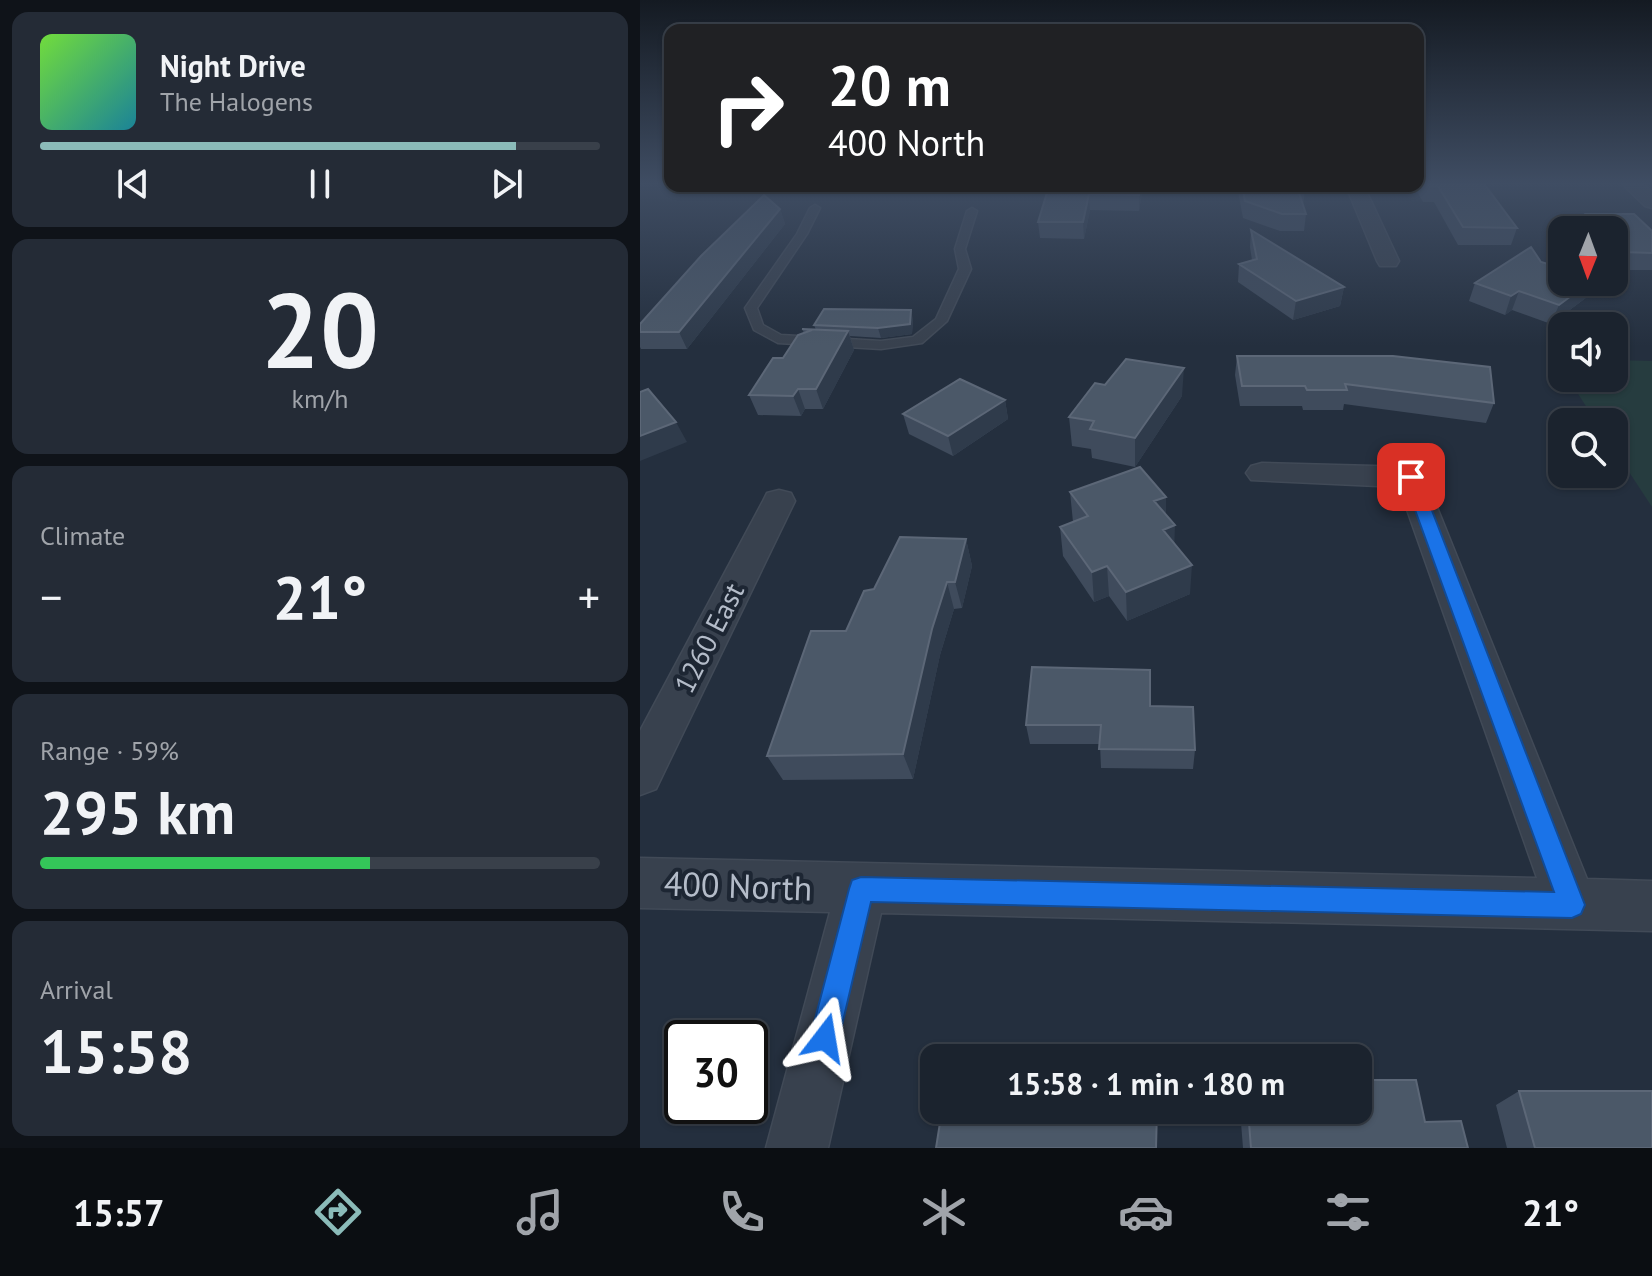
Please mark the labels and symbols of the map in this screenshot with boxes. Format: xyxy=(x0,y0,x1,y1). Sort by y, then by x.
north arrow xyxy=(1548,216,1628,296)
pin xyxy=(1377,443,1445,511)
street label: 1260 East xyxy=(665,576,752,699)
street label: 400 North xyxy=(663,860,813,910)
position arrow xyxy=(783,996,867,1080)
speed limit sign: 30 xyxy=(664,1020,768,1124)

